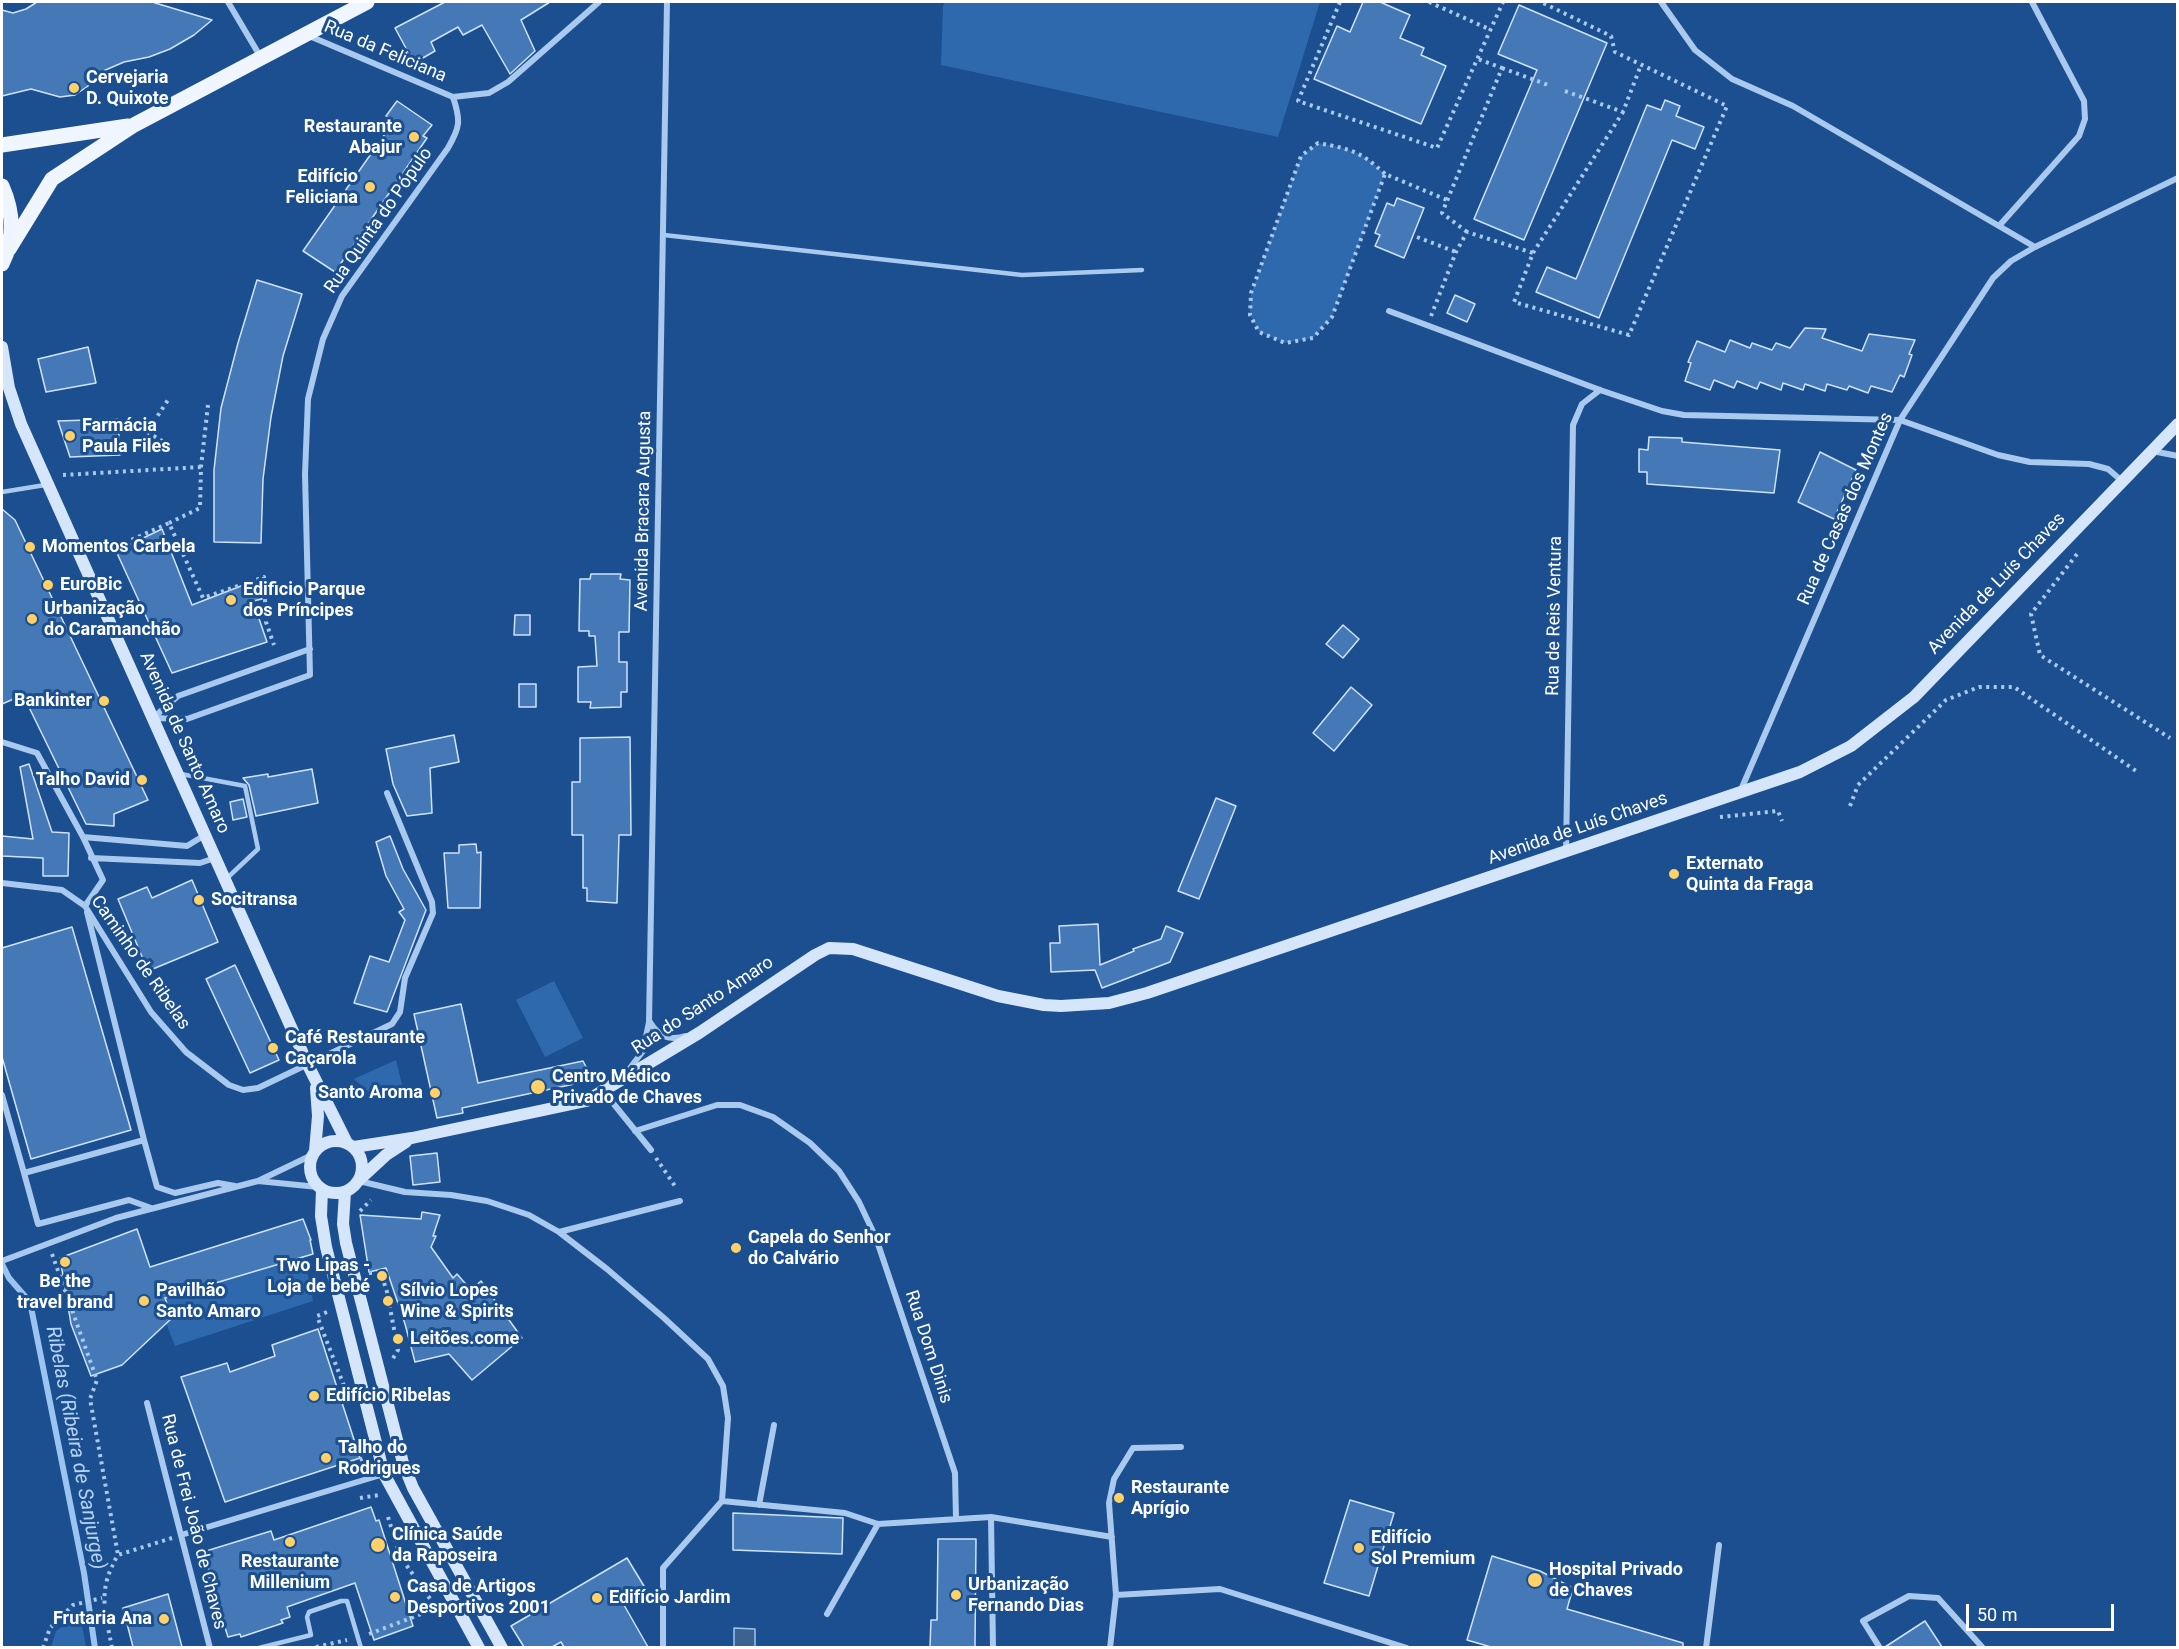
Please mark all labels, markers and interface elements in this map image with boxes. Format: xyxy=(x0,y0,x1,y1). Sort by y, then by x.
street label: Rua da Feliciana xyxy=(320,16,450,88)
place label: Cervejaria D. Quixote xyxy=(86,67,168,110)
marker: Cervejaria D. Quixote xyxy=(67,81,81,95)
place label: Restaurante Abajur xyxy=(304,116,402,158)
marker: Restaurante Abajur xyxy=(407,130,421,144)
street label: Rua Quinta do Pópulo xyxy=(321,144,437,298)
place label: Edifício Feliciana xyxy=(286,166,358,208)
marker: Edifício Feliciana xyxy=(363,180,377,194)
street label: Rua de Casas dos Montes xyxy=(1794,409,1898,609)
street label: Avenida Bracara Augusta xyxy=(631,410,657,612)
place label: Farmácia Paula Files xyxy=(82,415,170,458)
marker: Farmácia Paula Files xyxy=(63,429,77,443)
street label: Avenida de Luís Chaves xyxy=(1924,509,2070,659)
place label: Momentos Carbela xyxy=(42,536,195,558)
street label: Rua de Reis Ventura xyxy=(1543,536,1567,696)
marker: Momentos Carbela xyxy=(23,540,37,554)
place label: EuroBic xyxy=(60,574,122,596)
marker: EuroBic xyxy=(41,578,55,592)
place label: Edificio Parque dos Príncipes xyxy=(243,579,365,622)
marker: Edificio Parque dos Príncipes xyxy=(224,593,238,607)
place label: Urbanização do Caramanchão xyxy=(44,598,181,640)
marker: Urbanização do Caramanchão xyxy=(25,612,39,626)
street label: Avenida de Santo Amaro xyxy=(134,649,234,837)
place label: Bankinter xyxy=(14,690,92,712)
marker: Bankinter xyxy=(97,694,111,708)
place label: Talho David xyxy=(36,769,130,791)
marker: Talho David xyxy=(135,773,149,787)
street label: Avenida de Luís Chaves xyxy=(1485,788,1671,870)
place label: Externato Quinta da Fraga xyxy=(1686,853,1813,896)
marker: Externato Quinta da Fraga xyxy=(1667,867,1681,881)
place label: Socitransa xyxy=(211,889,297,911)
street label: Caminho de Ribelas xyxy=(86,892,194,1034)
marker: Socitransa xyxy=(192,893,206,907)
street label: Rua do Santo Amaro xyxy=(628,952,778,1060)
place label: Café Restaurante Caçarola xyxy=(285,1027,425,1070)
marker: Café Restaurante Caçarola xyxy=(266,1041,280,1055)
place label: Centro Médico Privado de Chaves xyxy=(552,1066,702,1108)
marker: Centro Médico Privado de Chaves xyxy=(529,1078,547,1096)
place label: Santo Aroma xyxy=(318,1082,423,1104)
marker: Santo Aroma xyxy=(428,1086,442,1100)
place label: Capela do Senhor do Calvário xyxy=(748,1227,891,1270)
marker: Capela do Senhor do Calvário xyxy=(729,1241,743,1255)
marker: Be the travel brand xyxy=(58,1255,72,1269)
place label: Two Lipas - Loja de bebé xyxy=(267,1255,370,1298)
marker: Two Lipas - Loja de bebé xyxy=(375,1269,389,1283)
place label: Be the travel brand xyxy=(17,1271,113,1314)
place label: Pavilhão Santo Amaro xyxy=(156,1280,261,1322)
place label: Sílvio Lopes Wine & Spirits xyxy=(400,1280,514,1322)
street label: Rua Dom Dinis xyxy=(900,1288,956,1406)
marker: Pavilhão Santo Amaro xyxy=(137,1294,151,1308)
marker: Sílvio Lopes Wine & Spirits xyxy=(381,1294,395,1308)
water label: Ribelas (Ribeira de Sanjurge) xyxy=(40,1324,110,1572)
place label: Leitões.come xyxy=(410,1328,519,1350)
marker: Leitões.come xyxy=(391,1332,405,1346)
place label: Edifício Ribelas xyxy=(326,1385,451,1407)
marker: Edifício Ribelas xyxy=(307,1389,321,1403)
street label: Rua de Frei João de Chaves xyxy=(156,1412,230,1632)
place label: Talho do Rodrigues xyxy=(338,1437,421,1480)
marker: Talho do Rodrigues xyxy=(319,1451,333,1465)
place label: Restaurante Aprígio xyxy=(1131,1477,1229,1520)
marker: Restaurante Aprígio xyxy=(1112,1491,1126,1505)
place label: Clínica Saúde da Raposeira xyxy=(392,1524,502,1567)
place label: Edifício Sol Premium xyxy=(1371,1527,1475,1570)
marker: Restaurante Millenium xyxy=(283,1535,297,1549)
marker: Clínica Saúde da Raposeira xyxy=(369,1536,387,1554)
marker: Edifício Sol Premium xyxy=(1352,1541,1366,1555)
place label: Restaurante Millenium xyxy=(241,1551,339,1594)
place label: Hospital Privado de Chaves xyxy=(1549,1559,1683,1602)
marker: Hospital Privado de Chaves xyxy=(1526,1571,1544,1589)
place label: Urbanização Fernando Dias xyxy=(968,1574,1084,1616)
place label: Casa de Artigos Desportivos 2001 xyxy=(407,1576,550,1618)
place label: Edifício Jardim xyxy=(609,1587,731,1609)
marker: Urbanização Fernando Dias xyxy=(949,1588,963,1602)
marker: Casa de Artigos Desportivos 2001 xyxy=(388,1590,402,1604)
marker: Edifício Jardim xyxy=(590,1591,604,1605)
scale bar xyxy=(1969,1592,2118,1630)
text: 50 m xyxy=(1977,1604,2017,1625)
place label: Frutaria Ana xyxy=(53,1608,152,1630)
marker: Frutaria Ana xyxy=(157,1612,171,1626)

